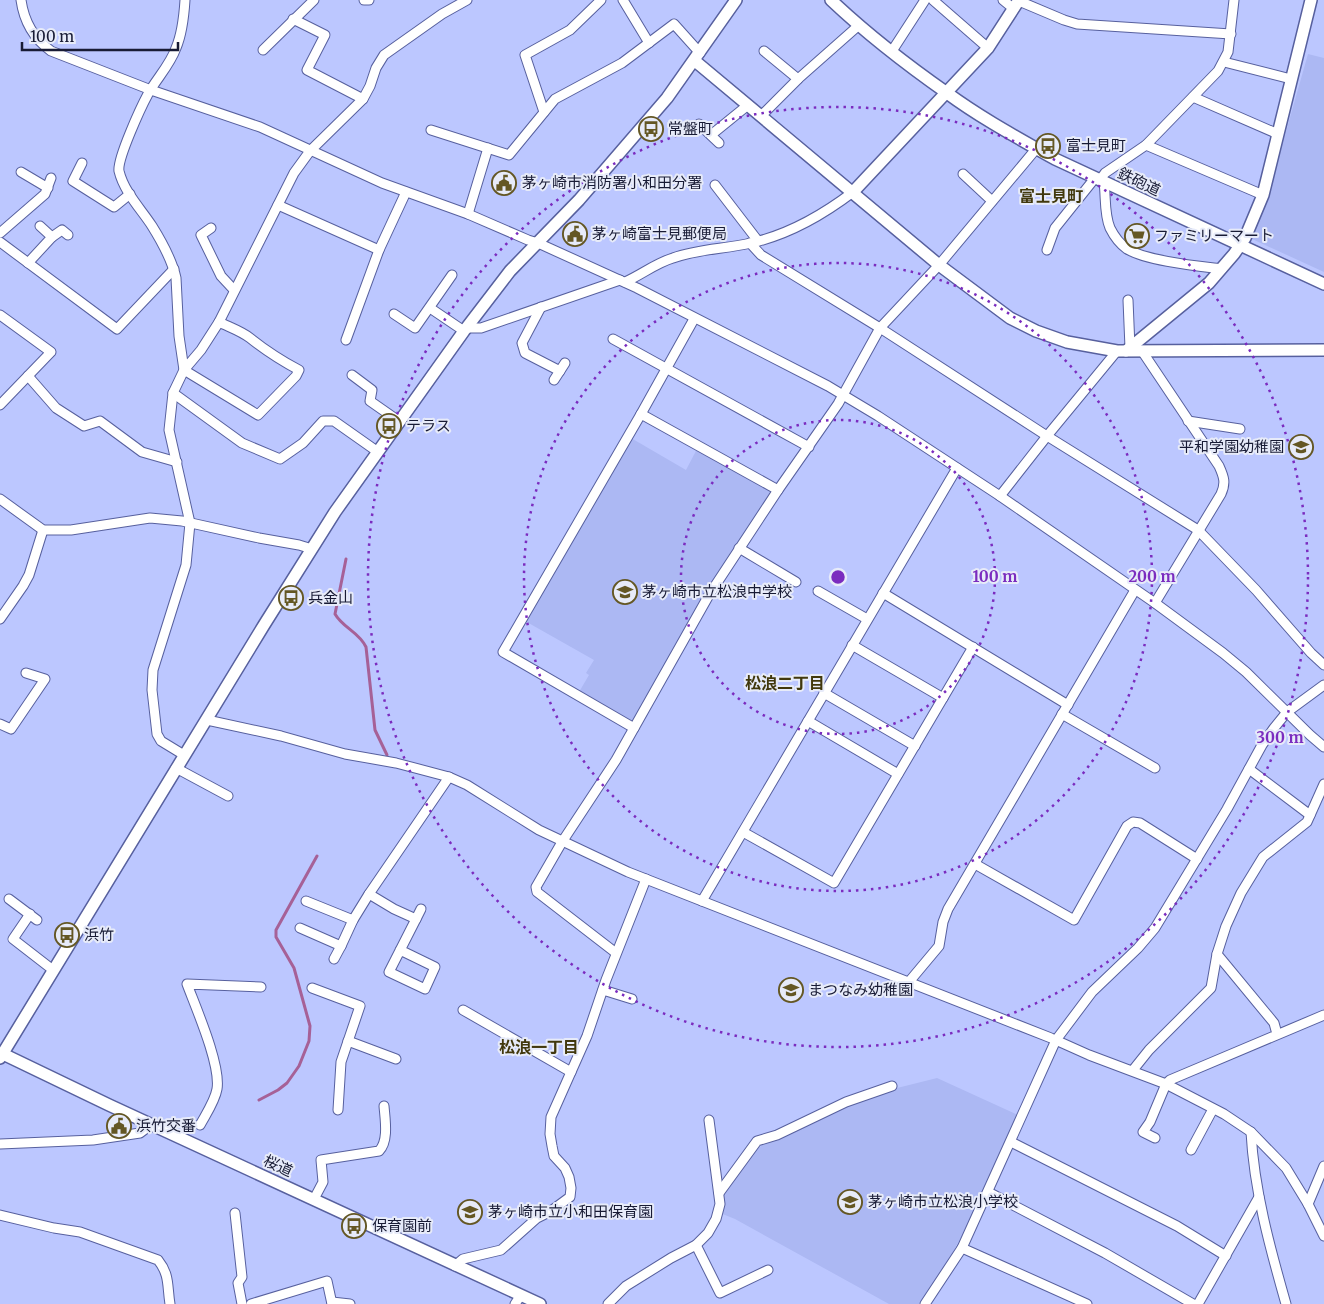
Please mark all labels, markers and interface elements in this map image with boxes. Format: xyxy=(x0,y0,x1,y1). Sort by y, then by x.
scale bar xyxy=(22,20,179,52)
text: 100 m xyxy=(30,27,74,46)
bus stop icon: 常盤町 xyxy=(638,116,664,142)
place label: 常盤町 xyxy=(668,119,713,138)
bus stop icon: 富士見町 xyxy=(1035,133,1061,159)
place label: 富士見町 xyxy=(1066,136,1126,155)
street label: 鉄砲道 xyxy=(1115,163,1164,200)
public building icon: 茅ヶ崎市消防署小和田分署 xyxy=(491,170,517,196)
place label: 茅ヶ崎市消防署小和田分署 xyxy=(522,173,702,192)
district label: 富士見町 xyxy=(1019,186,1083,206)
public building icon: 茅ヶ崎富士見郵便局 xyxy=(562,221,588,247)
supermarket icon: ファミリーマート xyxy=(1124,223,1150,249)
place label: 茅ヶ崎富士見郵便局 xyxy=(592,224,727,243)
place label: ファミリーマート xyxy=(1154,226,1274,245)
bus stop icon: テラス xyxy=(376,413,402,439)
place label: テラス xyxy=(406,416,451,435)
school or university icon: 平和学園幼稚園 xyxy=(1288,434,1314,460)
place label: 平和学園幼稚園 xyxy=(1179,437,1284,456)
text: 100 m xyxy=(973,567,1017,586)
text: 200 m xyxy=(1128,567,1176,586)
centre of rings xyxy=(829,568,847,586)
school or university icon: 茅ヶ崎市立松浪中学校 xyxy=(612,579,638,605)
place label: 茅ヶ崎市立松浪中学校 xyxy=(642,582,792,601)
bus stop icon: 兵金山 xyxy=(278,585,304,611)
place label: 兵金山 xyxy=(308,588,353,607)
district label: 松浪二丁目 xyxy=(745,673,825,693)
text: 300 m xyxy=(1256,728,1304,747)
bus stop icon: 浜竹 xyxy=(54,922,80,948)
place label: 浜竹 xyxy=(84,925,114,944)
school or university icon: まつなみ幼稚園 xyxy=(778,977,804,1003)
place label: まつなみ幼稚園 xyxy=(808,980,913,999)
district label: 松浪一丁目 xyxy=(499,1037,579,1057)
public building icon: 浜竹交番 xyxy=(106,1113,132,1139)
place label: 浜竹交番 xyxy=(136,1116,196,1135)
street label: 桜道 xyxy=(261,1151,296,1180)
school or university icon: 茅ヶ崎市立松浪小学校 xyxy=(837,1189,863,1215)
place label: 茅ヶ崎市立松浪小学校 xyxy=(868,1192,1018,1211)
school or university icon: 茅ヶ崎市立小和田保育園 xyxy=(457,1199,483,1225)
place label: 茅ヶ崎市立小和田保育園 xyxy=(488,1202,653,1221)
bus stop icon: 保育園前 xyxy=(341,1213,367,1239)
place label: 保育園前 xyxy=(372,1216,432,1235)

